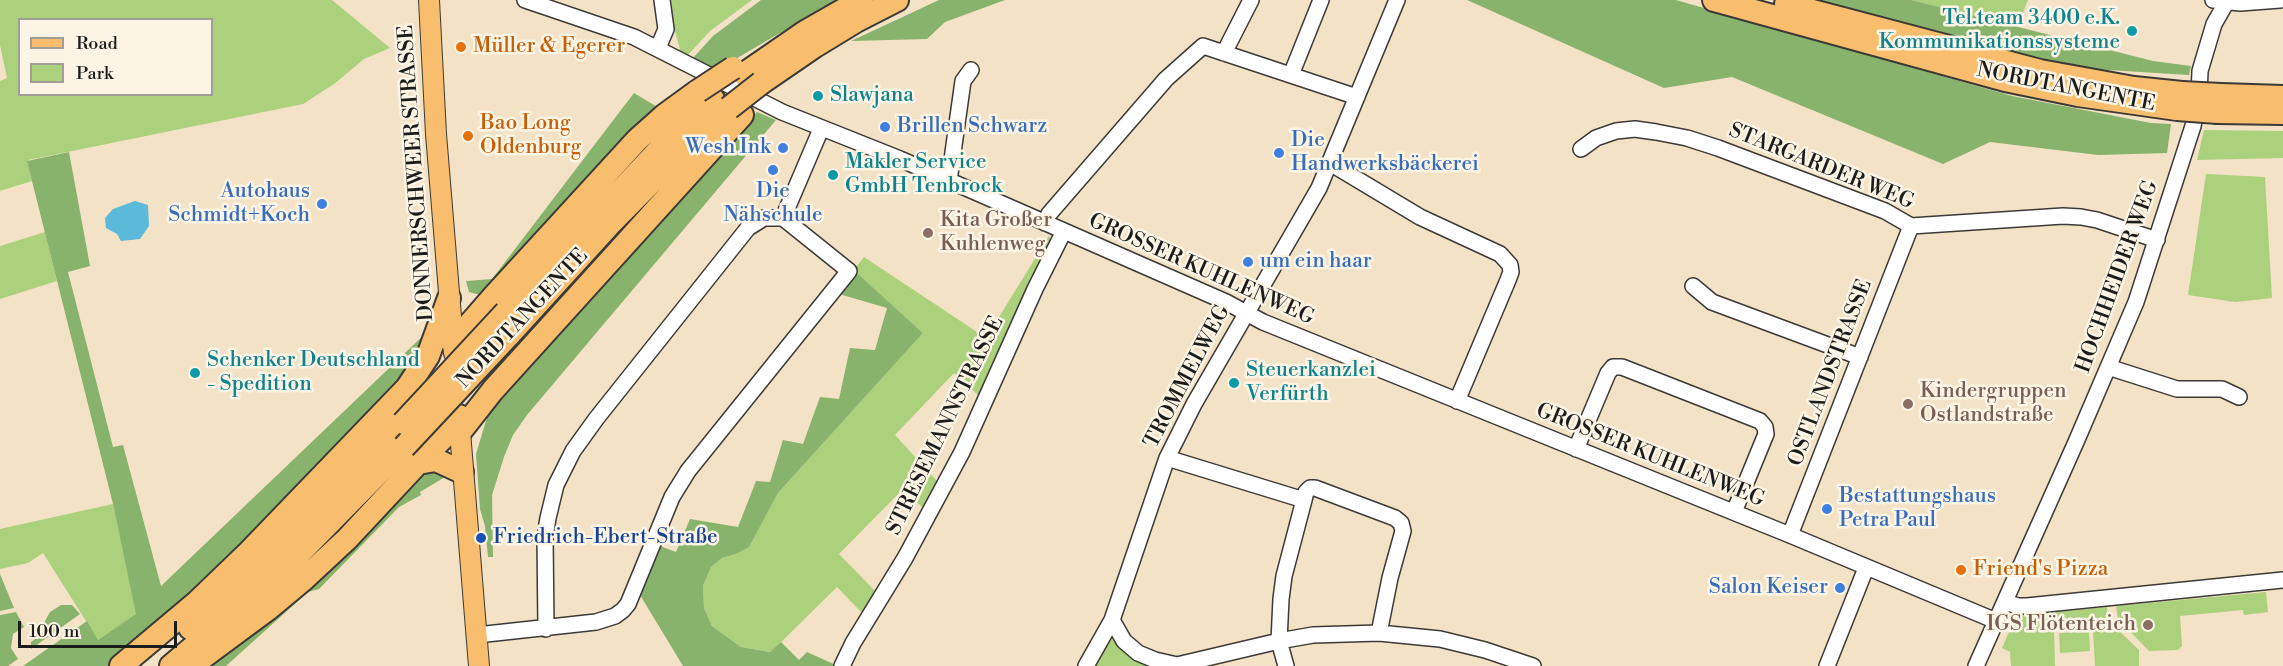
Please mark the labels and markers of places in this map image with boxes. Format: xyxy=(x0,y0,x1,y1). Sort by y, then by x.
place label: Tel.team 3400 e.K. Kommunikationssysteme xyxy=(1879,6,2120,56)
marker: Tel.team 3400 e.K. Kommunikationssysteme xyxy=(2125,24,2139,38)
place label: Müller & Egerer xyxy=(473,34,625,60)
marker: Müller & Egerer xyxy=(454,40,468,54)
place label: Slawjana xyxy=(830,83,914,109)
marker: Slawjana xyxy=(811,89,825,103)
place label: Bao Long Oldenburg xyxy=(480,111,581,161)
place label: Brillen Schwarz xyxy=(897,114,1047,140)
marker: Brillen Schwarz xyxy=(878,120,892,134)
place label: Die Handwerksbäckerei xyxy=(1291,128,1479,178)
marker: Bao Long Oldenburg xyxy=(461,129,475,143)
place label: Wesh Ink xyxy=(685,135,771,161)
marker: Wesh Ink xyxy=(776,141,790,155)
marker: Die Handwerksbäckerei xyxy=(1272,146,1286,160)
place label: Makler Service GmbH Tenbrock xyxy=(845,150,1002,200)
marker: Die Nähschule xyxy=(766,163,780,177)
marker: Makler Service GmbH Tenbrock xyxy=(826,168,840,182)
place label: Autohaus Schmidt+Koch xyxy=(168,179,310,229)
place label: Die Nähschule xyxy=(723,179,823,229)
marker: Autohaus Schmidt+Koch xyxy=(315,197,329,211)
place label: Kita Großer Kuhlenweg xyxy=(940,208,1052,258)
marker: Kita Großer Kuhlenweg xyxy=(921,226,935,240)
place label: um ein haar xyxy=(1260,249,1372,275)
marker: um ein haar xyxy=(1241,255,1255,269)
place label: Schenker Deutschland - Spedition xyxy=(207,348,420,398)
place label: Steuerkanzlei Verfürth xyxy=(1246,358,1376,408)
marker: Schenker Deutschland - Spedition xyxy=(188,366,202,380)
marker: Steuerkanzlei Verfürth xyxy=(1227,376,1241,390)
place label: Kindergruppen Ostlandstraße xyxy=(1920,379,2067,429)
marker: Kindergruppen Ostlandstraße xyxy=(1901,397,1915,411)
place label: Bestattungshaus Petra Paul xyxy=(1839,484,1996,534)
marker: Bestattungshaus Petra Paul xyxy=(1820,502,1834,516)
place label: Friedrich-Ebert-Straße xyxy=(493,525,718,551)
marker: Friedrich-Ebert-Straße xyxy=(474,531,488,545)
place label: Friend's Pizza xyxy=(1973,557,2108,583)
marker: Friend's Pizza xyxy=(1954,563,1968,577)
place label: Salon Keiser xyxy=(1709,575,1828,601)
marker: Salon Keiser xyxy=(1833,581,1847,595)
place label: IGS Flötenteich xyxy=(1986,612,2136,638)
marker: IGS Flötenteich xyxy=(2141,618,2155,632)

